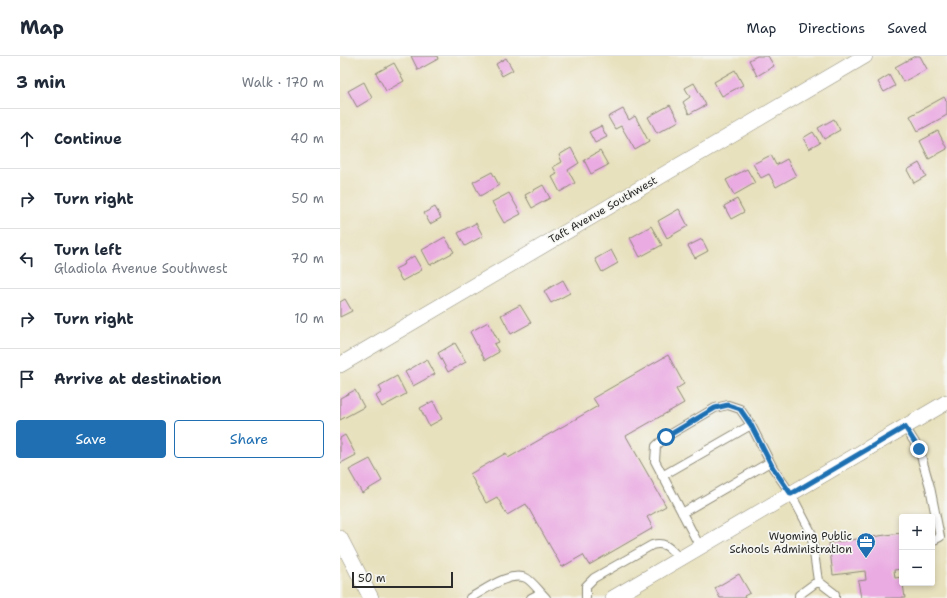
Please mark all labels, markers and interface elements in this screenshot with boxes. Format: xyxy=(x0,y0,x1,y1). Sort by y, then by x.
text: Map xyxy=(20,15,64,40)
text: Map xyxy=(747,19,777,37)
text: Directions xyxy=(799,19,865,37)
text: Saved xyxy=(887,19,927,37)
text: 3 min xyxy=(16,71,66,93)
text: Walk · 170 m xyxy=(242,74,324,91)
icon: ahead xyxy=(16,128,38,150)
text: Continue xyxy=(54,129,122,149)
text: 40 m xyxy=(290,130,324,147)
street label: Taft Avenue Southwest xyxy=(546,173,660,247)
icon: right xyxy=(16,188,38,210)
text: Turn right xyxy=(54,189,134,209)
text: 50 m xyxy=(291,190,324,207)
text: Turn left xyxy=(54,240,122,260)
icon: left xyxy=(16,248,38,270)
text: 70 m xyxy=(290,250,324,267)
text: Gladiola Avenue Southwest xyxy=(54,260,228,277)
icon: right xyxy=(16,308,38,330)
text: Turn right xyxy=(54,309,134,329)
text: 10 m xyxy=(294,310,324,327)
icon: arrive xyxy=(16,368,38,390)
text: Arrive at destination xyxy=(54,369,222,389)
button: Save xyxy=(16,420,166,458)
button: Share xyxy=(174,420,324,458)
route start xyxy=(657,428,675,446)
route end xyxy=(910,440,928,458)
map controls xyxy=(899,514,935,586)
button: + xyxy=(899,514,935,550)
place label: Wyoming Public Schools Administration xyxy=(729,529,852,557)
office icon: Wyoming Public Schools Administration xyxy=(855,531,877,559)
button: − xyxy=(899,550,935,586)
scale bar xyxy=(352,570,453,589)
text: 50 m xyxy=(358,571,386,586)

